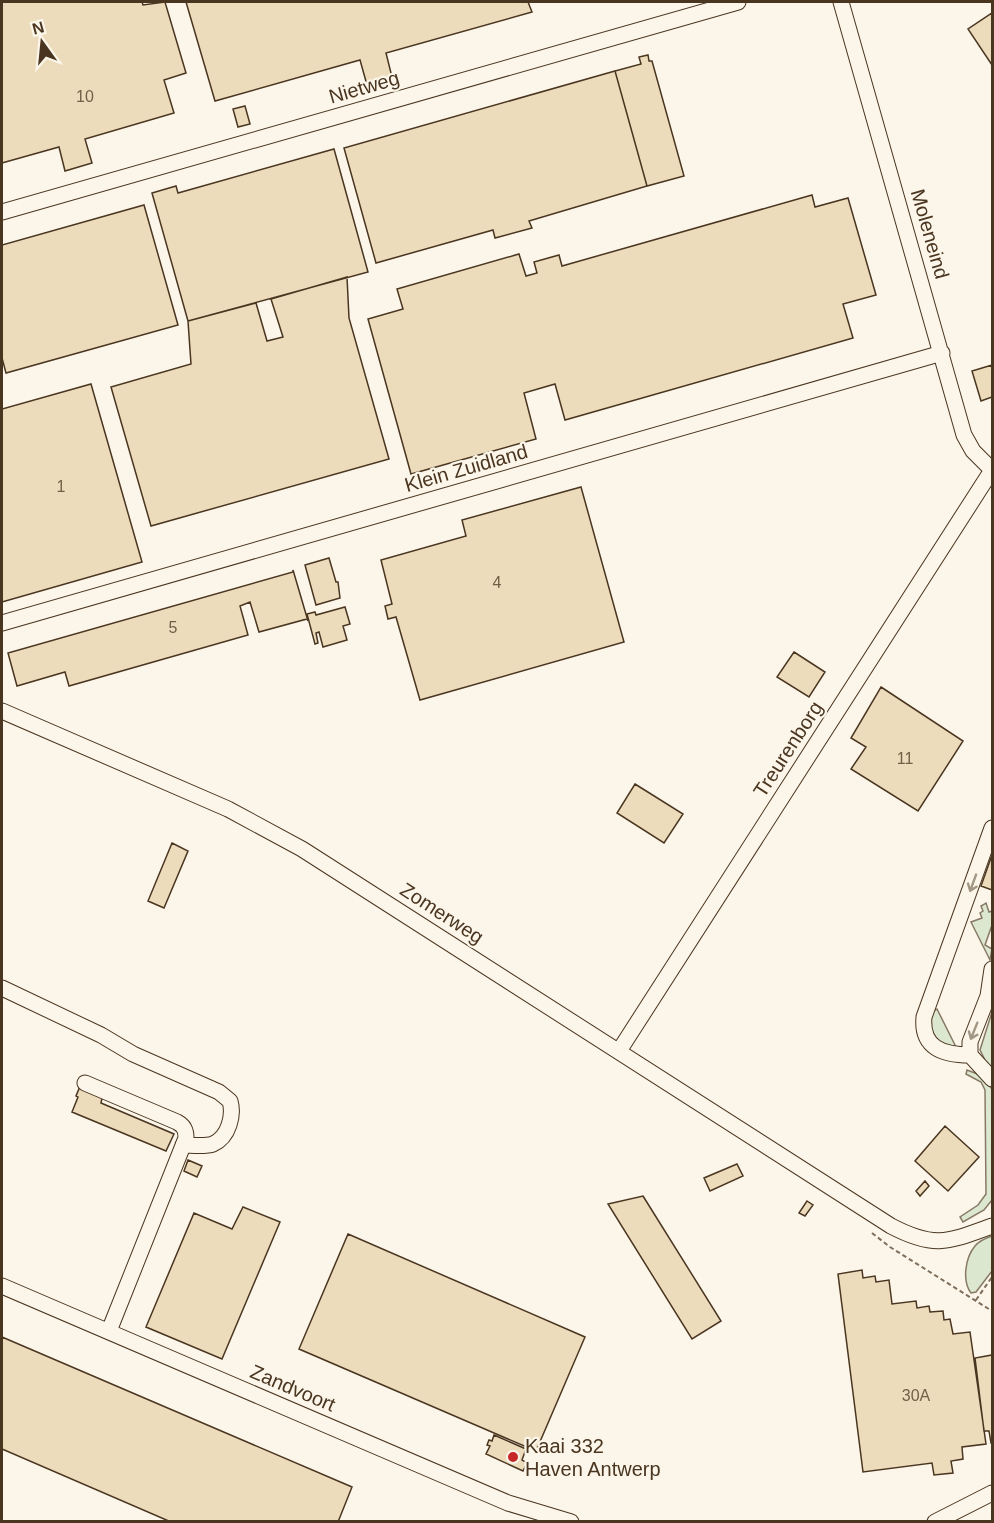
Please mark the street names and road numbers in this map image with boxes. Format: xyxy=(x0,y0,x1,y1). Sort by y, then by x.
street label: Nietweg xyxy=(326,66,402,108)
street label: Moleneind xyxy=(907,187,953,281)
street label: Klein Zuidland xyxy=(402,440,530,496)
street label: Treurenborg xyxy=(749,697,827,801)
street label: Zomerweg xyxy=(396,878,488,948)
street label: Zandvoort xyxy=(247,1360,339,1416)

